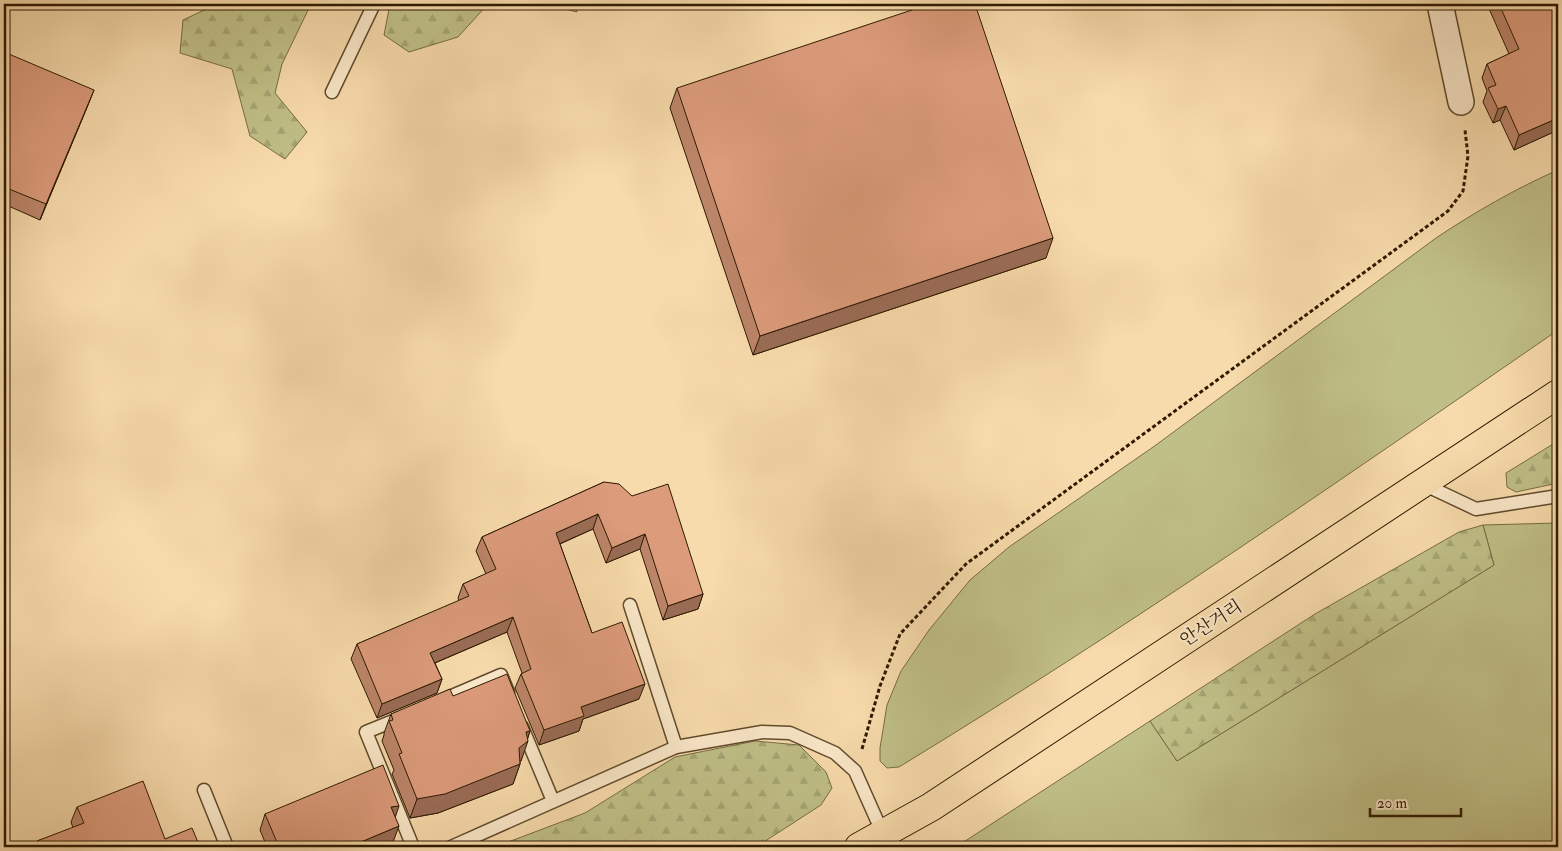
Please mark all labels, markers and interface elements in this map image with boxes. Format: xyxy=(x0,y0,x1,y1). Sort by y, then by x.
street label: 안산거리 xyxy=(1176,595,1247,652)
scale bar xyxy=(1370,786,1461,818)
text: 20 m xyxy=(1377,794,1407,813)

